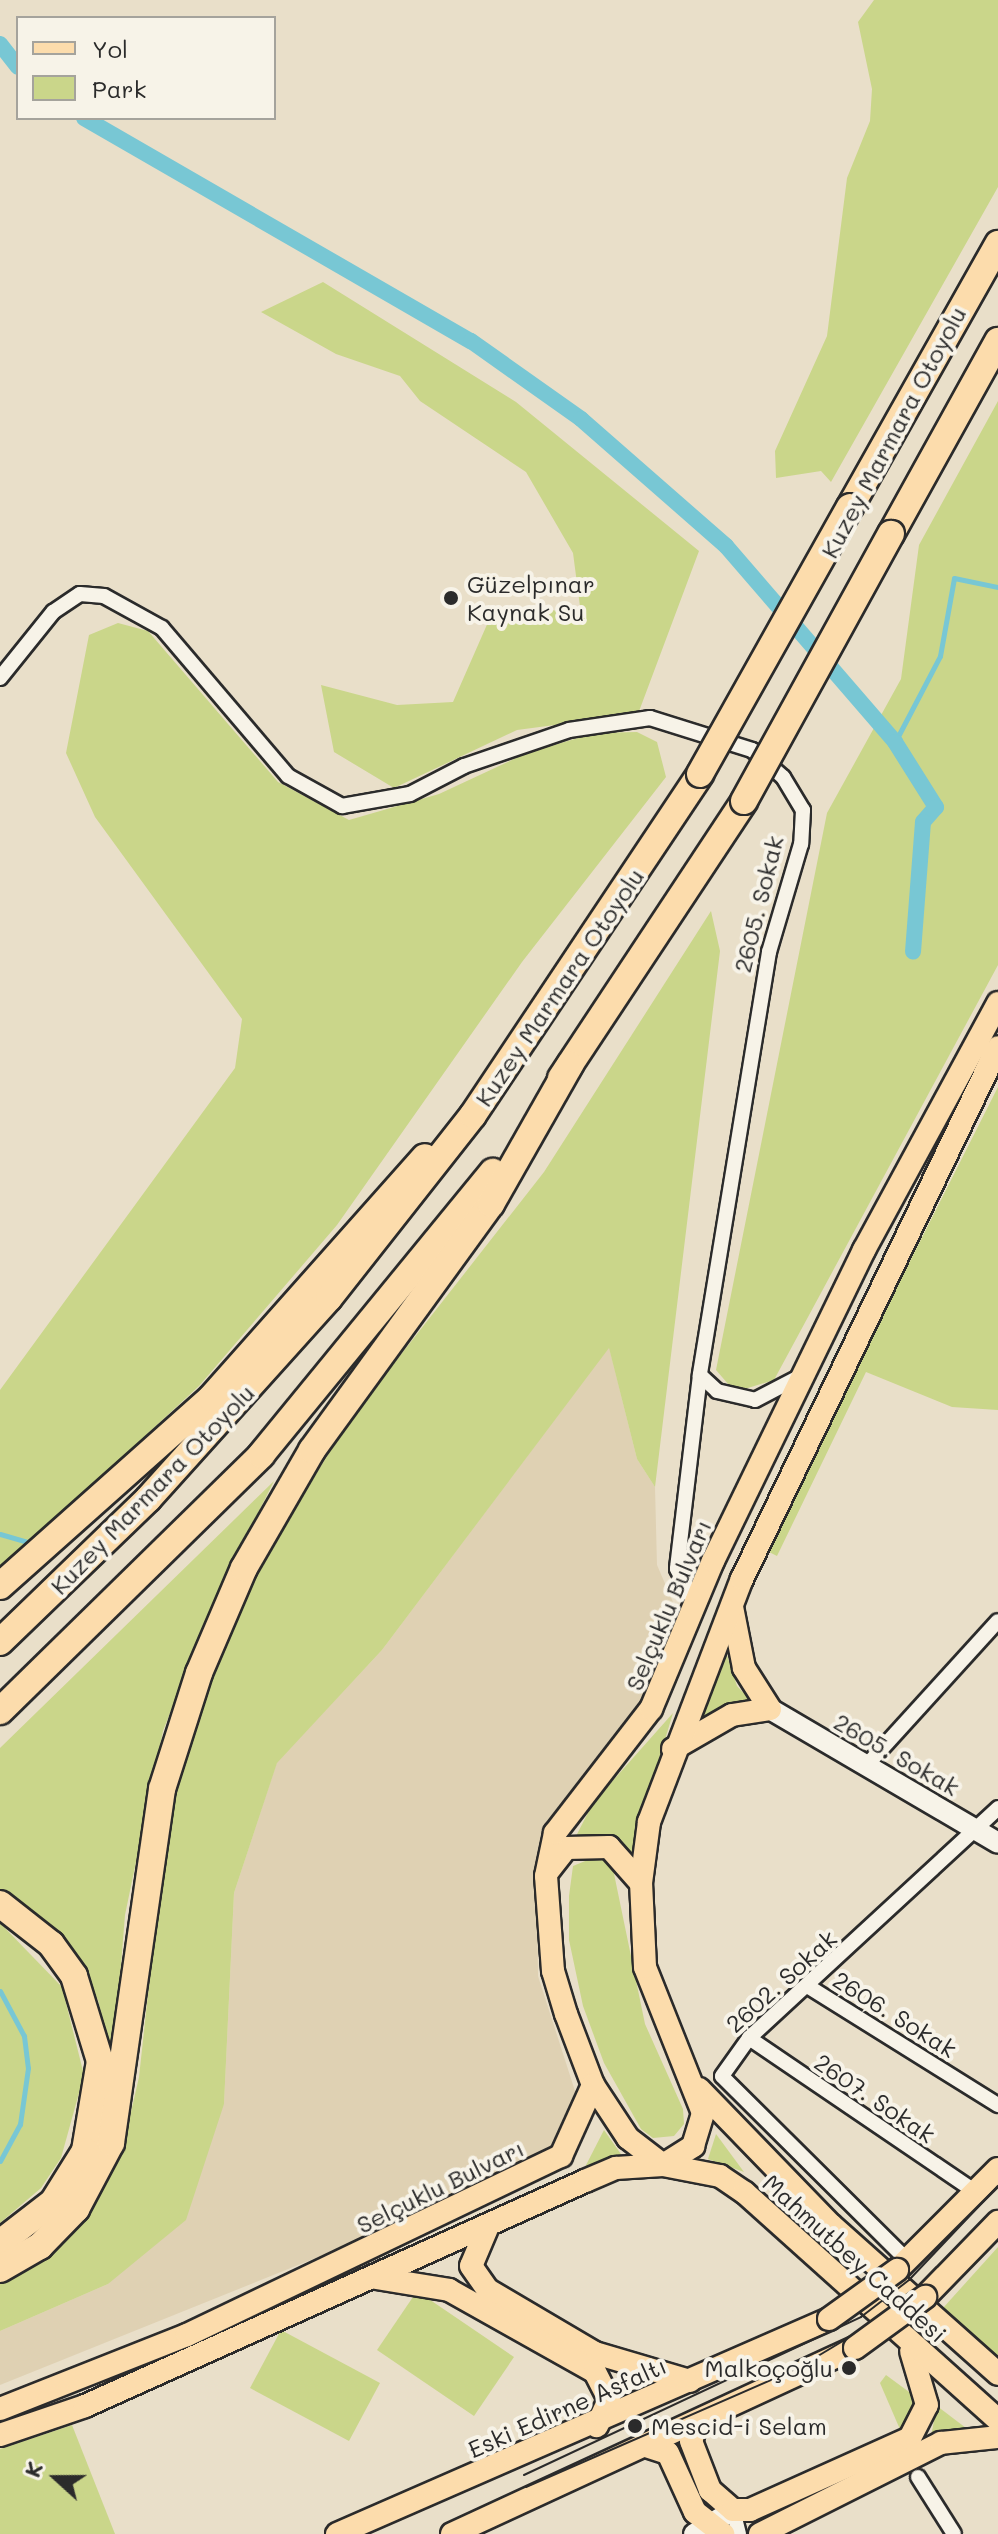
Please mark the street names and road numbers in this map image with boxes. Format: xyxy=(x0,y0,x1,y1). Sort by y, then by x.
street label: Kuzey Marmara Otoyolu xyxy=(814,301,972,563)
street label: 2605. Sokak xyxy=(727,833,789,975)
street label: Kuzey Marmara Otoyolu xyxy=(469,863,649,1111)
street label: Kuzey Marmara Otoyolu xyxy=(44,1378,260,1600)
street label: Selçuklu Bulvarı xyxy=(619,1515,717,1695)
street label: 2605. Sokak xyxy=(829,1707,965,1801)
street label: 2602. Sokak xyxy=(720,1924,842,2038)
street label: 2606. Sokak xyxy=(828,1965,962,2063)
street label: 2607. Sokak xyxy=(809,2047,941,2149)
street label: Selçuklu Bulvarı xyxy=(352,2133,528,2239)
street label: Mahmutbey Caddesi xyxy=(757,2168,953,2348)
street label: Eski Edirne Asfaltı xyxy=(463,2350,671,2464)

